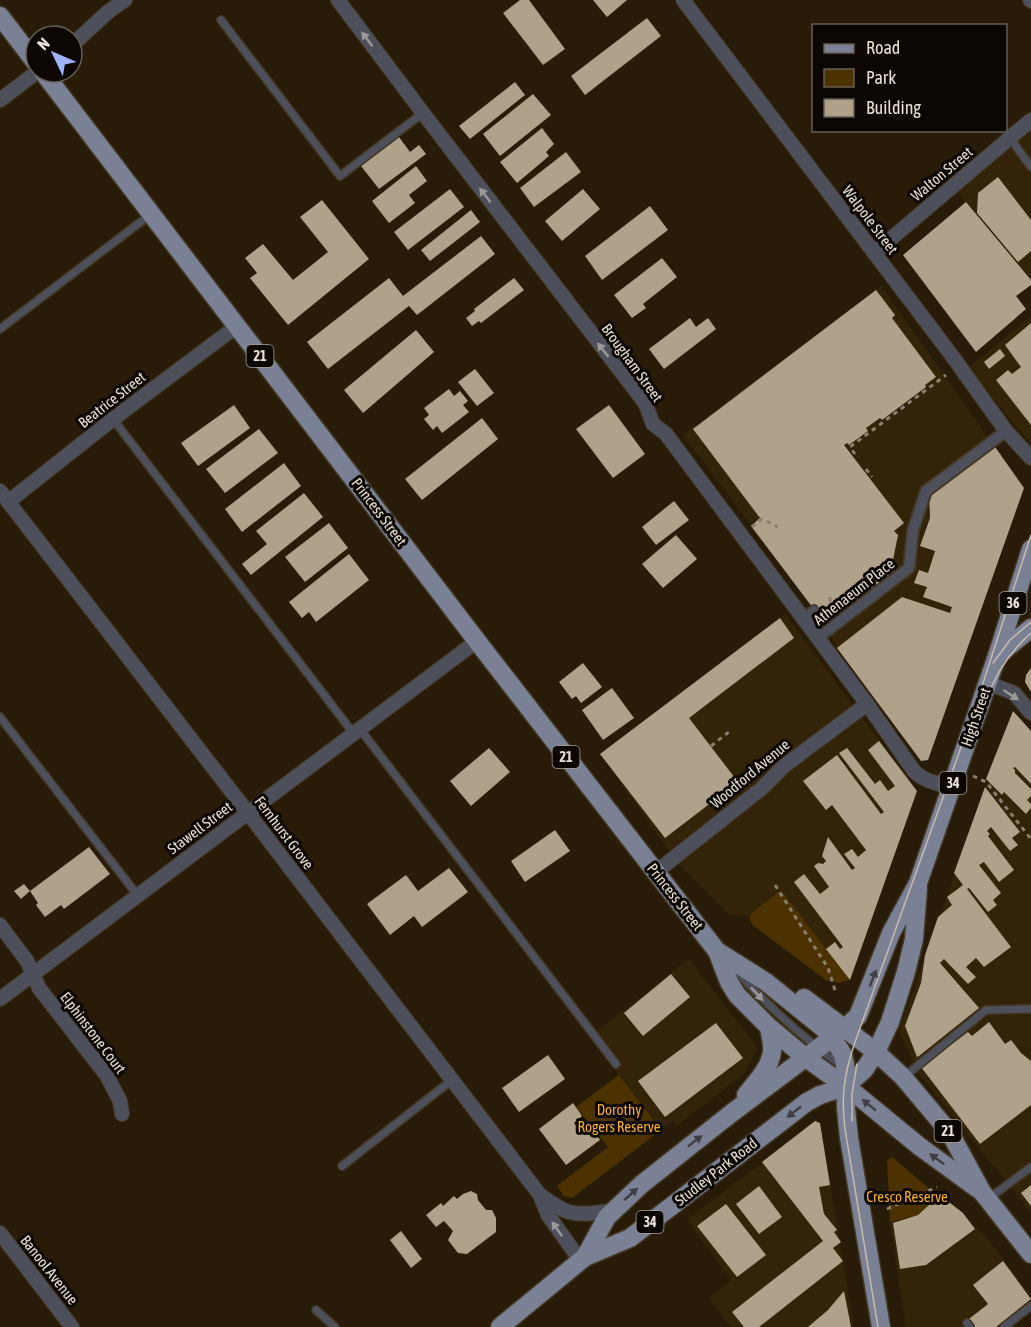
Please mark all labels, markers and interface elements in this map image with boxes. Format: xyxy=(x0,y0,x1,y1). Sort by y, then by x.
north arrow xyxy=(24,24,84,84)
legend xyxy=(812,24,1007,132)
one-way arrow xyxy=(362,32,374,47)
text: N xyxy=(33,34,53,53)
text: Road xyxy=(866,37,900,58)
text: Park xyxy=(866,67,896,88)
text: Building xyxy=(866,97,921,118)
street label: Walton Street xyxy=(908,143,976,204)
street label: Walpole Street xyxy=(839,182,902,257)
one-way arrow xyxy=(480,187,492,202)
street label: Brougham Street xyxy=(598,320,666,405)
one-way arrow xyxy=(597,342,610,358)
road number: 21 xyxy=(246,345,274,367)
street label: Beatrice Street xyxy=(75,368,149,431)
street label: Princess Street xyxy=(348,474,410,549)
street label: Athenaeum Place xyxy=(810,555,898,628)
road number: 36 xyxy=(1000,592,1026,614)
street label: High Street xyxy=(958,685,993,748)
one-way arrow xyxy=(1003,689,1020,700)
street label: Woodford Avenue xyxy=(707,736,793,812)
road number: 21 xyxy=(552,746,580,768)
road number: 34 xyxy=(940,772,966,794)
street label: Fernhurst Grove xyxy=(251,793,317,873)
street label: Stawell Street xyxy=(164,798,235,857)
street label: Princess Street xyxy=(644,860,707,934)
one-way arrow xyxy=(868,969,878,987)
one-way arrow xyxy=(750,986,764,1001)
street label: Elphinstone Court xyxy=(57,989,130,1077)
one-way arrow xyxy=(862,1099,877,1112)
park label: Dorothy Rogers Reserve xyxy=(578,1101,661,1135)
one-way arrow xyxy=(786,1106,801,1118)
road number: 21 xyxy=(934,1120,962,1142)
street label: Studley Park Road xyxy=(671,1134,760,1209)
one-way arrow xyxy=(688,1136,703,1148)
one-way arrow xyxy=(929,1153,945,1165)
one-way arrow xyxy=(623,1188,638,1201)
park label: Cresco Reserve xyxy=(866,1188,948,1205)
road number: 34 xyxy=(636,1211,664,1233)
one-way arrow xyxy=(552,1221,563,1237)
street label: Banool Avenue xyxy=(17,1232,82,1308)

